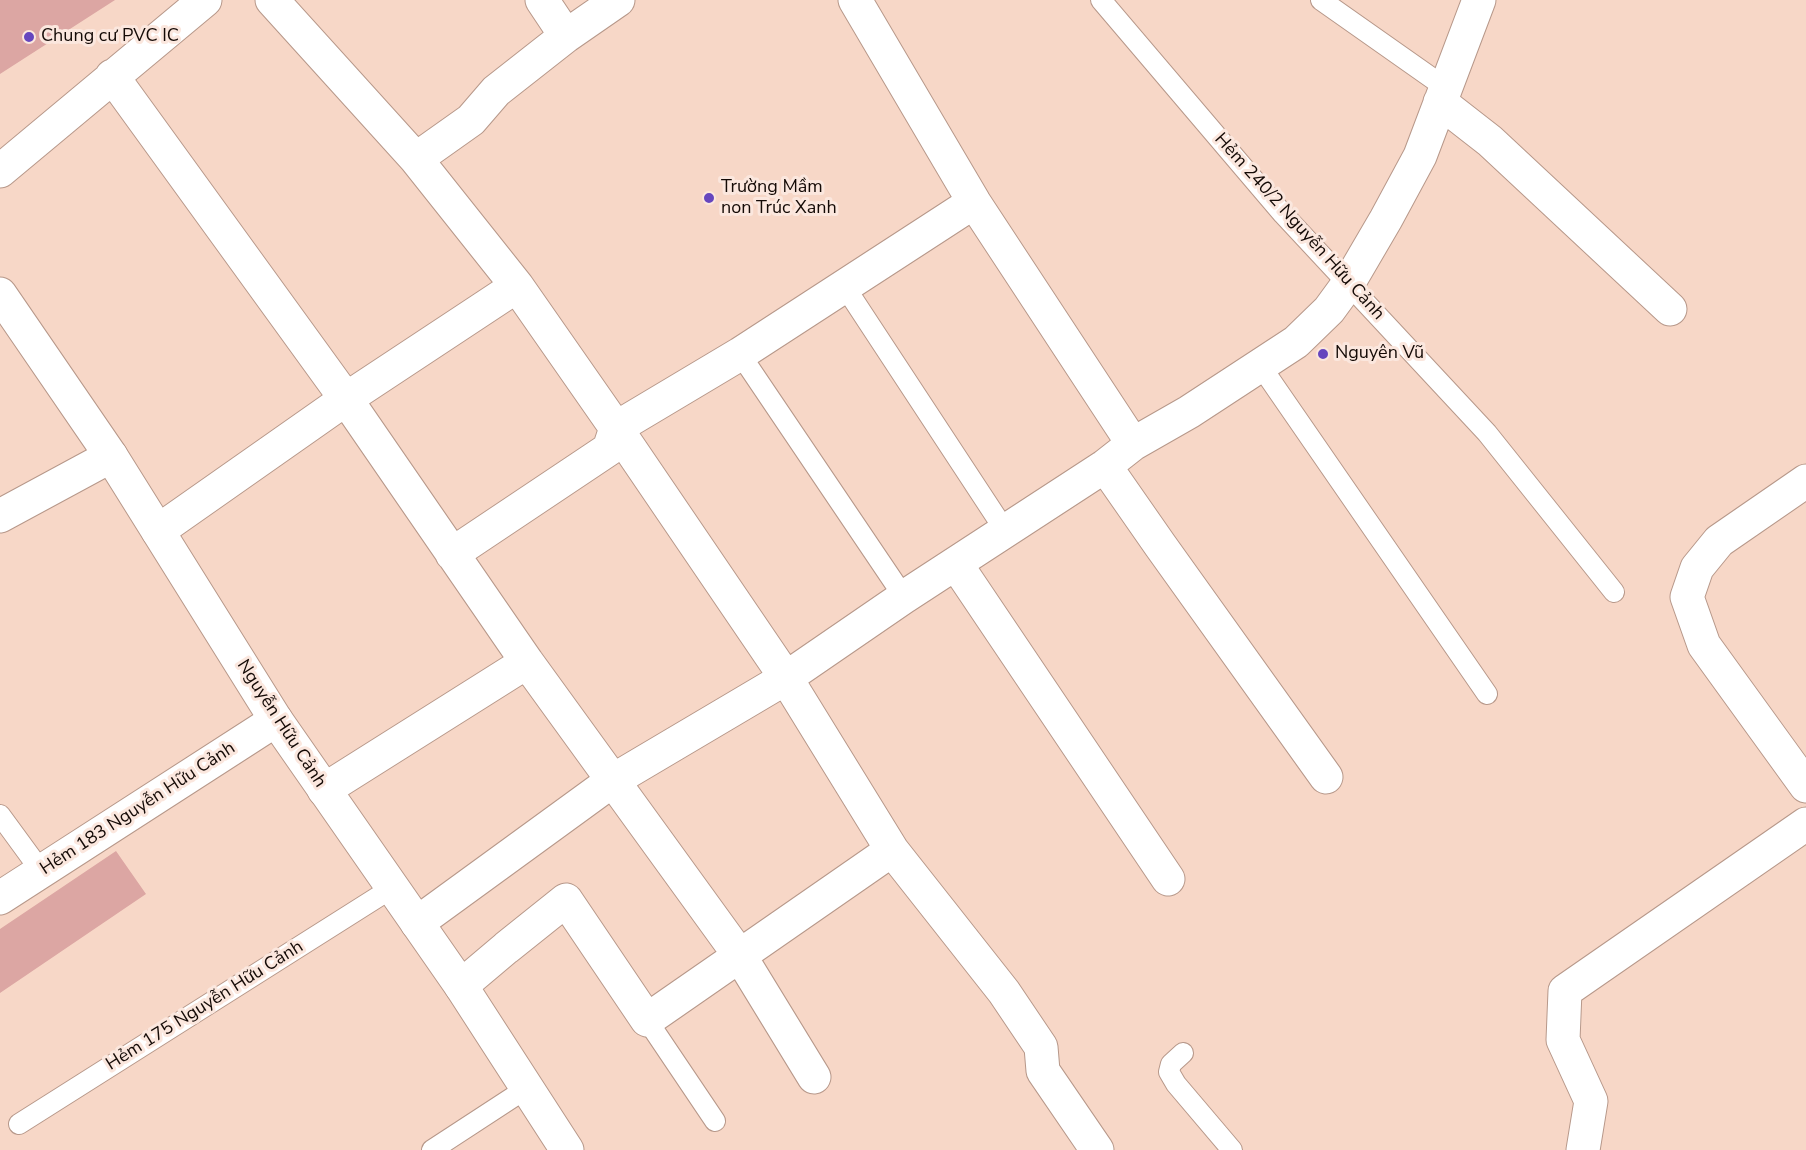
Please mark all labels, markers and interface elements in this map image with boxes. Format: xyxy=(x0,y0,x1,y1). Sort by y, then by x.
place label: Chung cư PVC IC xyxy=(41,26,179,48)
marker: Chung cư PVC IC xyxy=(22,30,36,44)
street label: Hẻm 240/2 Nguyễn Hữu Cảnh xyxy=(1209,129,1389,325)
place label: Trường Mầm non Trúc Xanh xyxy=(721,177,837,219)
marker: Trường Mầm non Trúc Xanh xyxy=(702,191,716,205)
place label: Nguyên Vũ xyxy=(1335,343,1424,365)
marker: Nguyên Vũ xyxy=(1316,347,1330,361)
street label: Nguyễn Hữu Cảnh xyxy=(232,656,330,792)
street label: Hẻm 183 Nguyễn Hữu Cảnh xyxy=(36,738,240,880)
street label: Hẻm 175 Nguyễn Hữu Cảnh xyxy=(103,936,307,1076)

